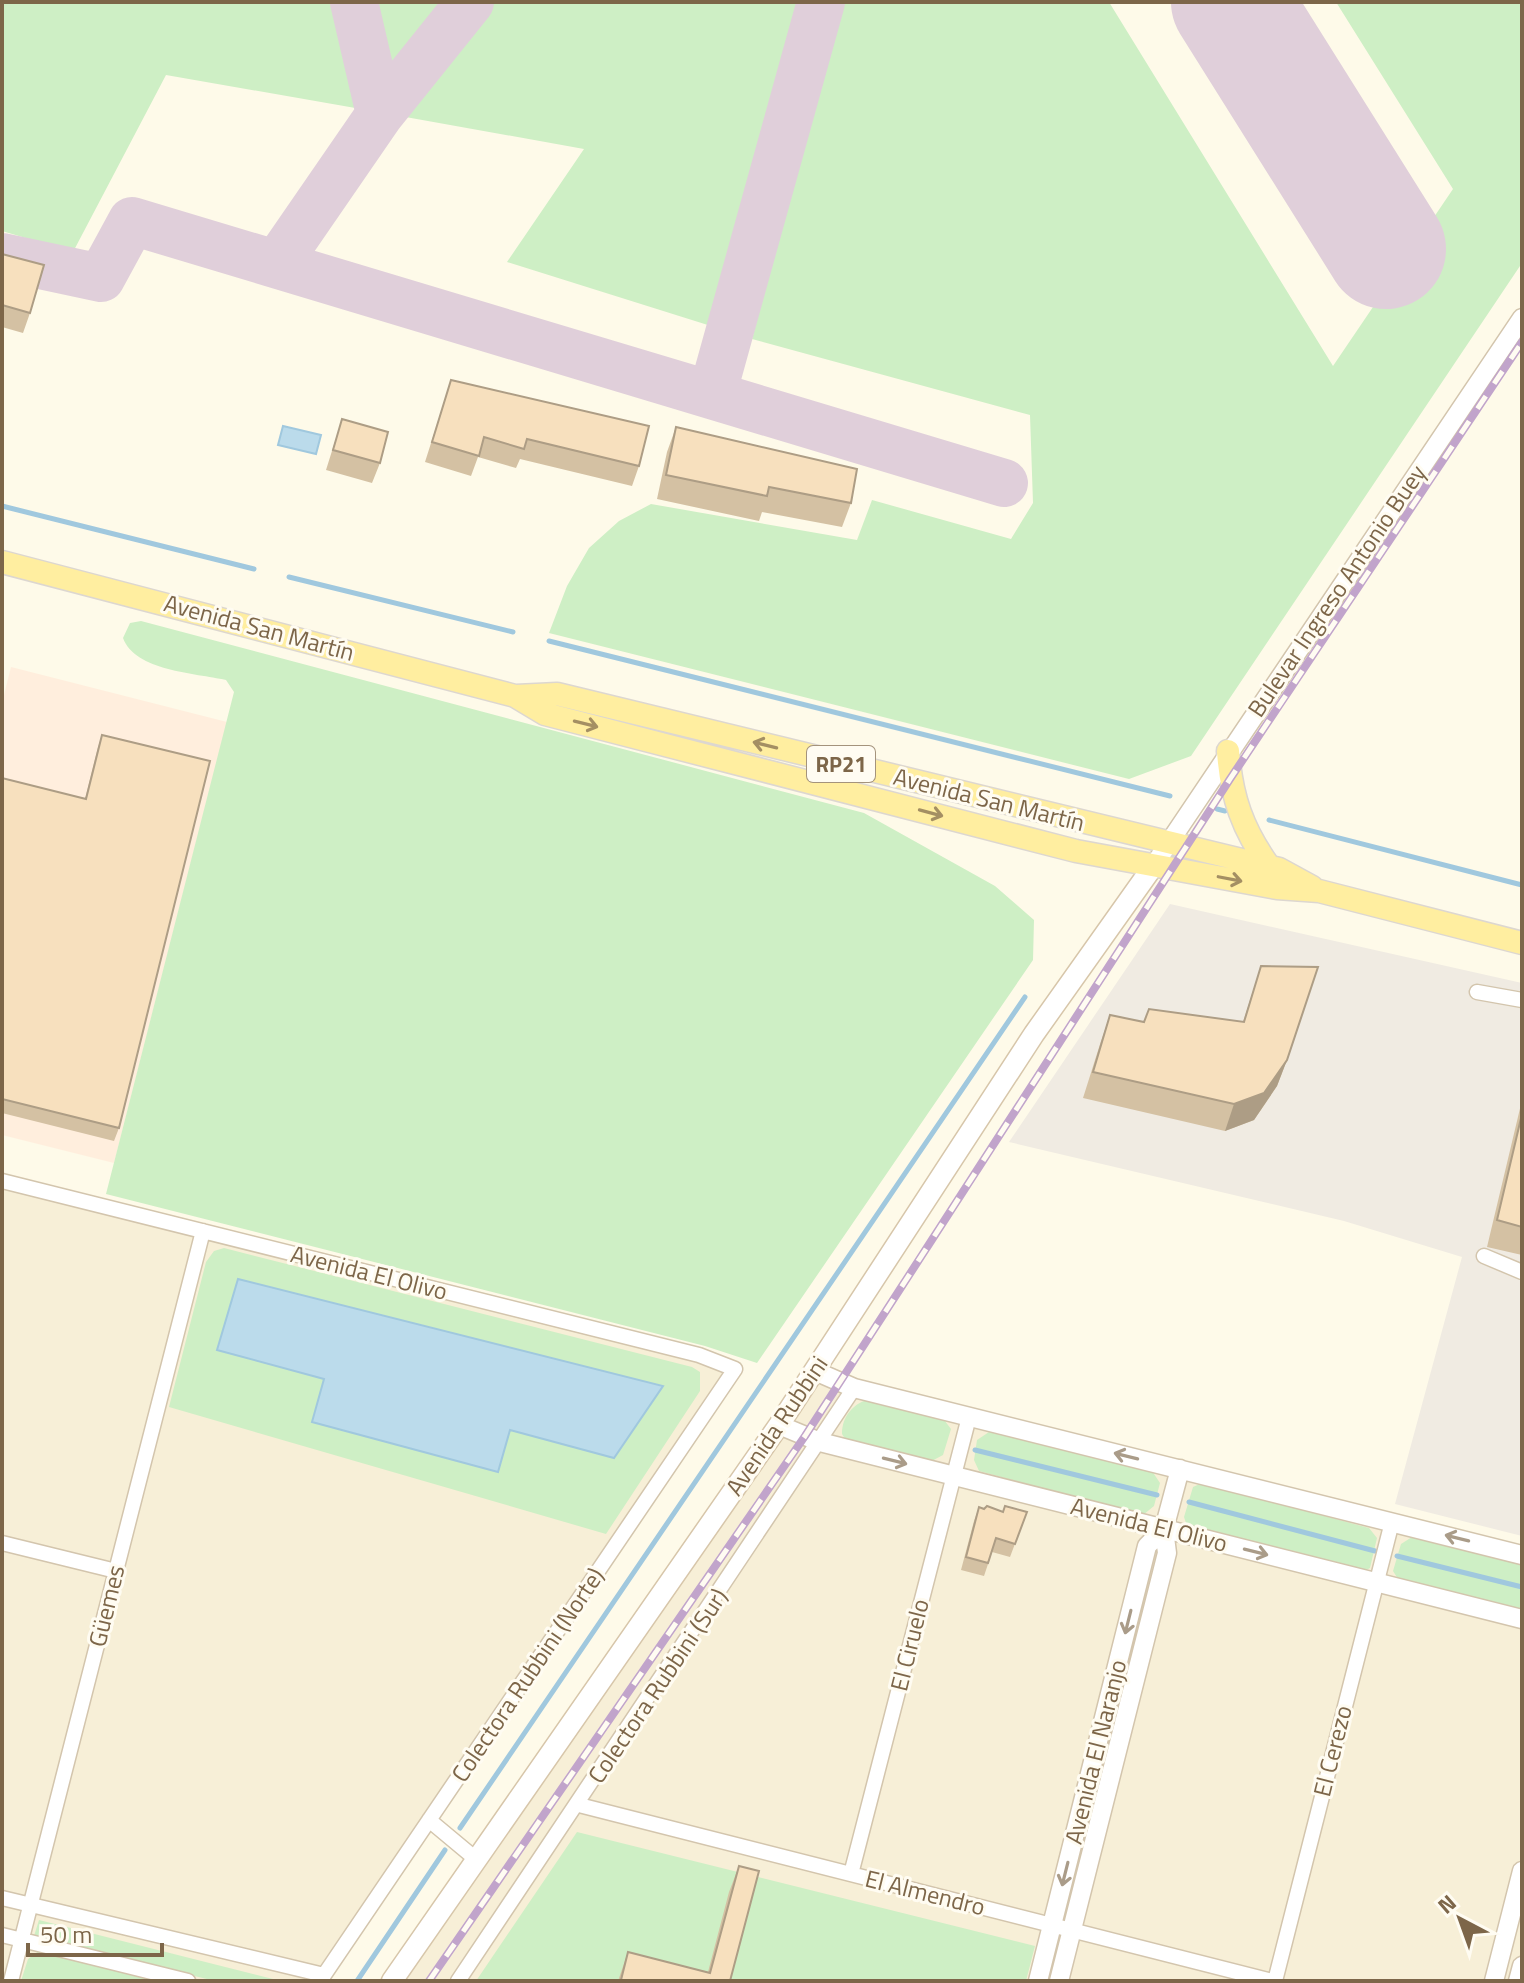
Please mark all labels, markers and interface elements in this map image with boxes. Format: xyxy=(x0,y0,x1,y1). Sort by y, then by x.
street label: Bulevar Ingreso Antonio Buey xyxy=(1238,457,1435,724)
street label: Avenida San Martín xyxy=(160,584,358,670)
one-way arrow xyxy=(573,718,599,733)
one-way arrow xyxy=(753,737,778,752)
road number: RP21 xyxy=(807,746,875,782)
street label: Avenida San Martín xyxy=(890,758,1089,840)
one-way arrow xyxy=(917,807,943,822)
one-way arrow xyxy=(1217,873,1242,888)
street label: Avenida El Olivo xyxy=(287,1235,451,1309)
street label: Avenida Rubbini xyxy=(716,1348,836,1502)
one-way arrow xyxy=(1113,1447,1139,1462)
one-way arrow xyxy=(882,1455,908,1470)
street label: Avenida El Olivo xyxy=(1067,1487,1231,1561)
one-way arrow xyxy=(1444,1530,1470,1545)
one-way arrow xyxy=(1243,1546,1268,1561)
street label: Colectora Rubbini (Norte) xyxy=(442,1560,613,1789)
street label: Güemes xyxy=(79,1561,134,1650)
street label: Colectora Rubbini (Sur) xyxy=(578,1581,736,1790)
street label: El Ciruelo xyxy=(880,1595,938,1695)
one-way arrow xyxy=(1120,1609,1135,1634)
street label: Avenida El Naranjo xyxy=(1055,1656,1135,1848)
street label: El Cerezo xyxy=(1303,1701,1361,1800)
street label: El Almendro xyxy=(861,1860,989,1924)
one-way arrow xyxy=(1057,1861,1072,1887)
north arrow xyxy=(1420,1879,1500,1959)
text: N xyxy=(1430,1886,1464,1922)
scale bar xyxy=(28,1907,162,1957)
text: 50 m xyxy=(40,1916,92,1952)

